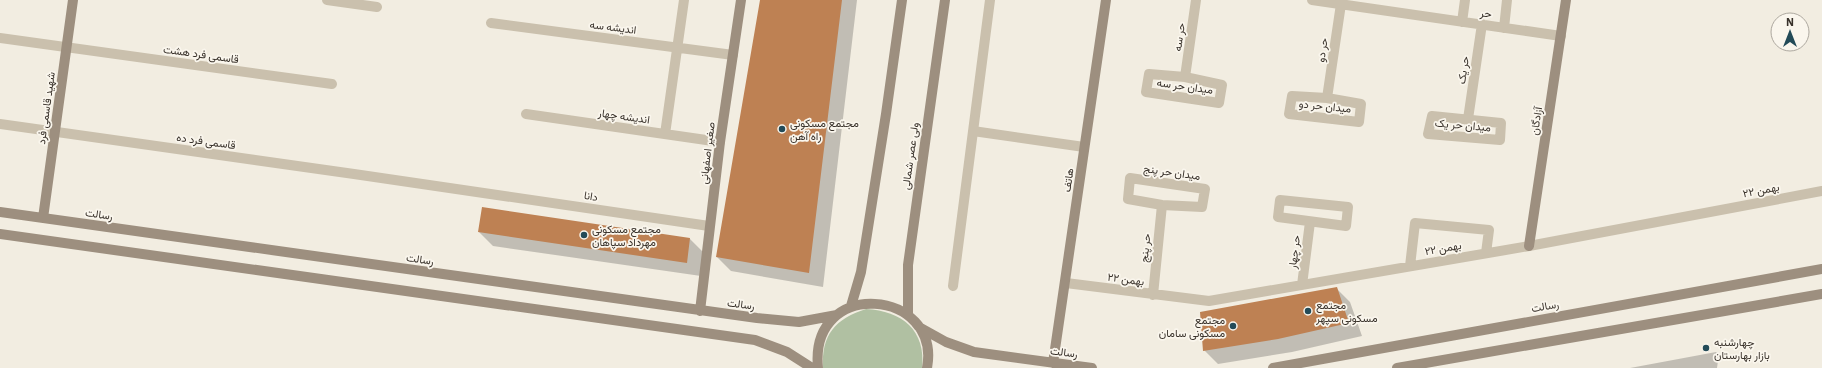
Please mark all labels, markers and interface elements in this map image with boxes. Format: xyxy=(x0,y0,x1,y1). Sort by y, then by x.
street label: حر xyxy=(1478,5,1493,21)
north arrow xyxy=(1770,12,1810,52)
text: N xyxy=(1786,15,1794,29)
street label: اندیشه سه xyxy=(589,17,637,37)
street label: حر سه xyxy=(1170,22,1188,52)
street label: حر دو xyxy=(1313,37,1331,63)
street label: قاسمی فرد هشت xyxy=(162,42,240,66)
street label: حر یک xyxy=(1454,55,1472,85)
street label: شهید قاسمی فرد xyxy=(34,71,58,145)
street label: میدان حر سه xyxy=(1156,75,1214,97)
street label: میدان حر دو xyxy=(1298,96,1352,116)
street label: آزادگان xyxy=(1527,104,1545,136)
street label: اندیشه چهار xyxy=(596,105,651,128)
place label: مجتمع مسکونی راه آهن xyxy=(790,116,859,143)
street label: میدان حر یک xyxy=(1434,116,1492,134)
street label: صغیر اصفهانی xyxy=(696,121,718,185)
street label: ولی عصر شمالی xyxy=(898,121,922,191)
marker: مجتمع مسکونی راه آهن xyxy=(777,124,787,134)
street label: قاسمی فرد ده xyxy=(176,130,236,152)
street label: میدان حر پنج xyxy=(1143,161,1201,184)
street label: هاتف xyxy=(1059,167,1077,193)
street label: ۲۲ بهمن xyxy=(1741,180,1781,200)
street label: دانا xyxy=(583,188,599,204)
street label: رسالت xyxy=(84,205,114,223)
place label: مجتمع مسکونی مهرداد سپاهان xyxy=(592,222,661,250)
marker: مجتمع مسکونی مهرداد سپاهان xyxy=(579,230,589,240)
street label: حر پنج xyxy=(1137,233,1154,263)
street label: حر چهار xyxy=(1285,234,1304,271)
street label: ۲۲ بهمن xyxy=(1424,238,1462,258)
street label: رسالت xyxy=(405,250,435,268)
street label: ۲۲ بهمن xyxy=(1107,269,1145,289)
street label: رسالت xyxy=(726,295,756,313)
street label: رسالت xyxy=(1530,297,1560,315)
place label: مجتمع مسکونی سپهر xyxy=(1315,298,1378,326)
marker: مجتمع مسکونی سپهر xyxy=(1303,306,1313,316)
place label: مجتمع مسکونی سامان xyxy=(1159,313,1225,340)
marker: مجتمع مسکونی سامان xyxy=(1228,321,1238,331)
place label: چهارشنبه بازار بهارستان xyxy=(1714,335,1770,362)
street label: رسالت xyxy=(1049,343,1079,361)
marker: چهارشنبه بازار بهارستان xyxy=(1701,343,1711,353)

